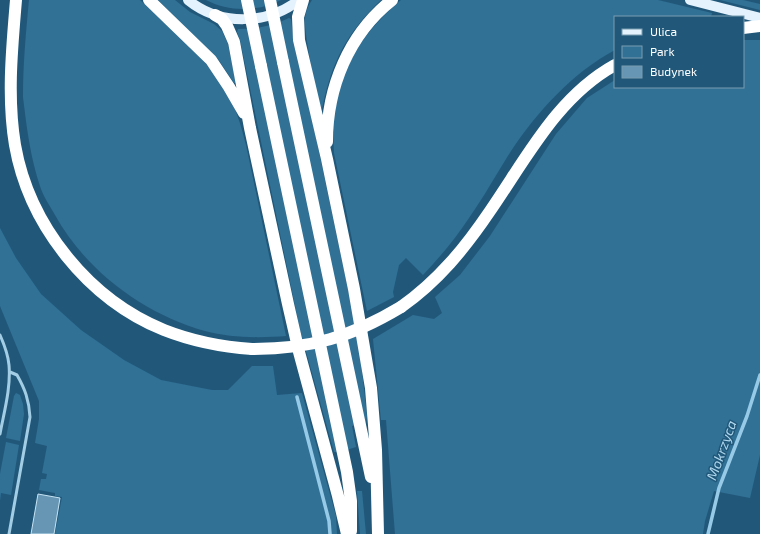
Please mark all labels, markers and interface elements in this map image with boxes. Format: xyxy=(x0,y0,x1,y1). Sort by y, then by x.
legend xyxy=(614,16,744,88)
text: Ulica xyxy=(650,24,677,38)
text: Park xyxy=(650,44,675,58)
text: Budynek xyxy=(650,64,697,78)
water label: Mokrzyca xyxy=(702,418,740,482)

